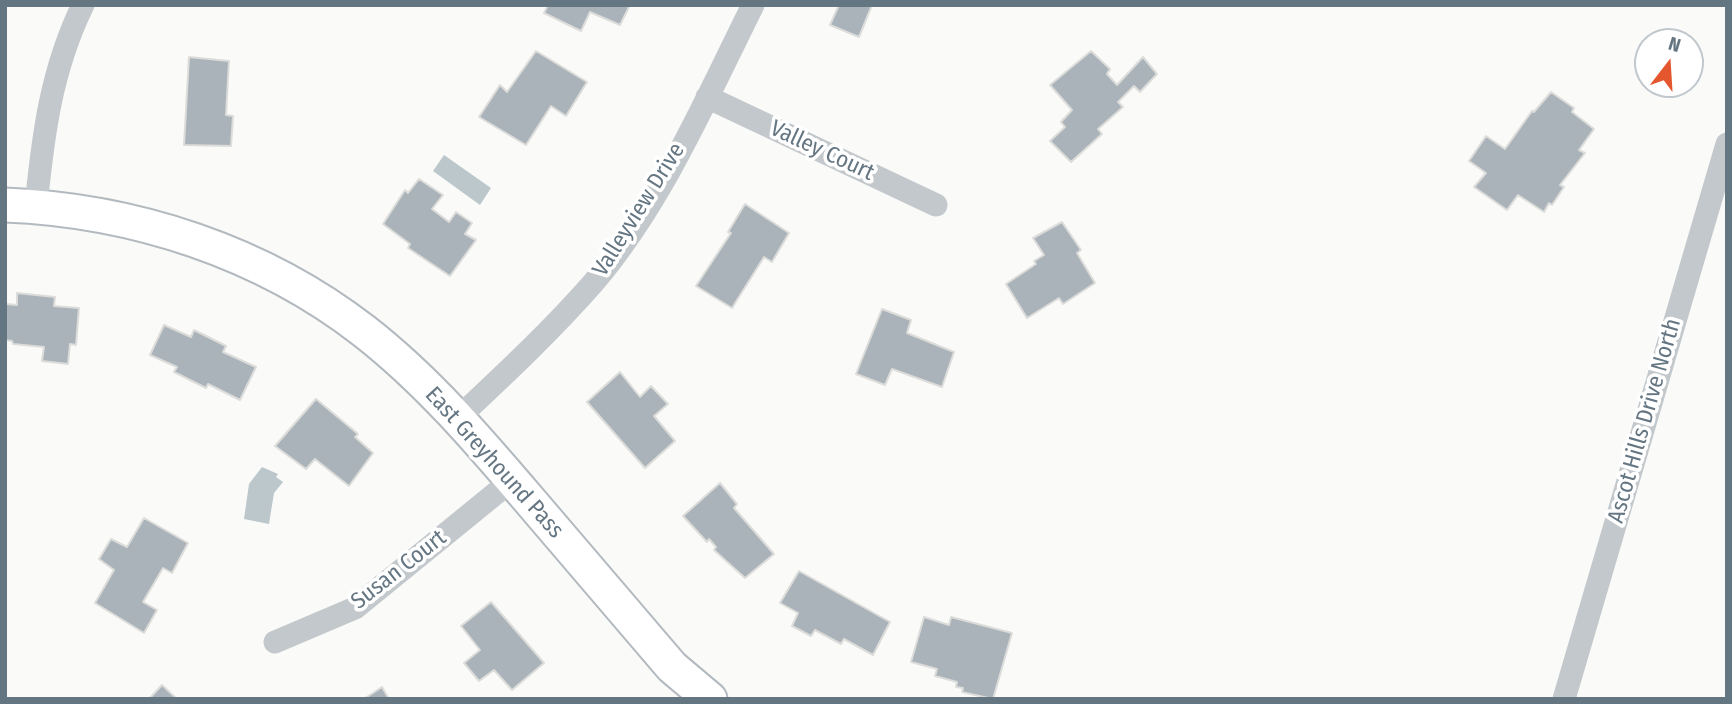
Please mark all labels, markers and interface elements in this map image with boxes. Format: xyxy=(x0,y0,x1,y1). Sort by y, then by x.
north arrow xyxy=(1634,28,1704,98)
text: N xyxy=(1666,32,1684,57)
street label: Valley Court xyxy=(766,115,878,187)
street label: Valleyview Drive xyxy=(587,138,691,282)
street label: Ascot Hills Drive North xyxy=(1603,316,1687,526)
street label: East Greyhound Pass xyxy=(419,382,569,544)
street label: Susan Court xyxy=(346,524,452,616)

